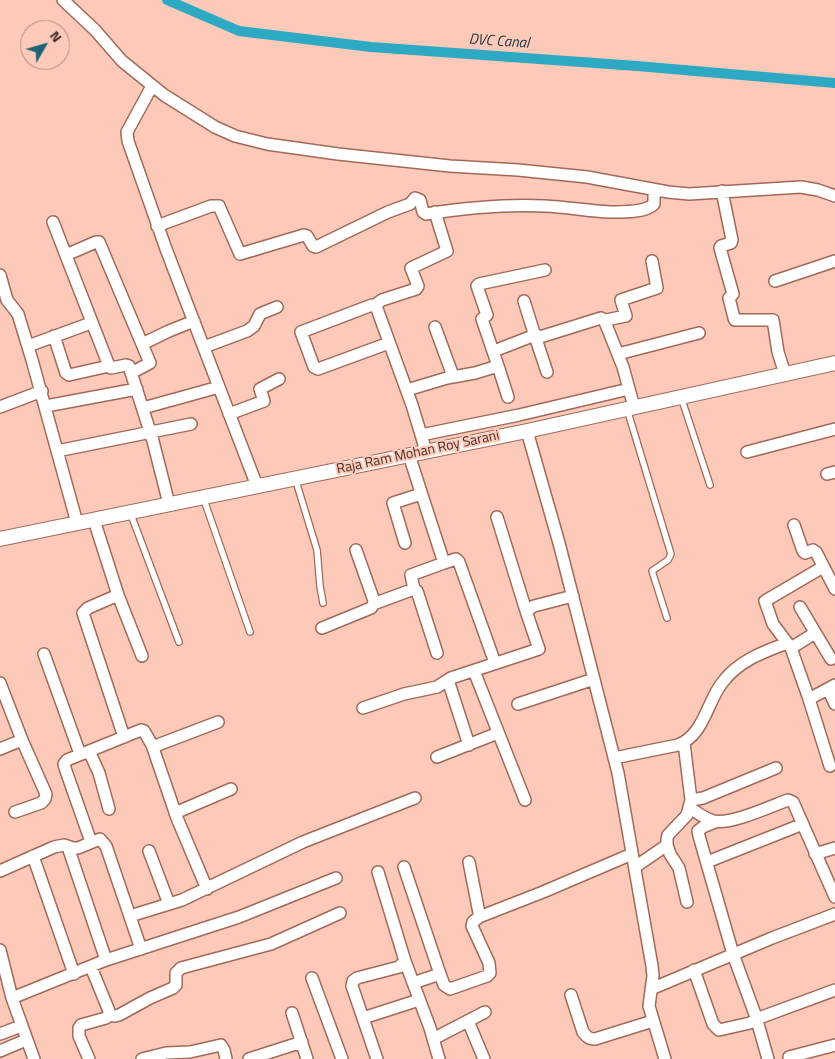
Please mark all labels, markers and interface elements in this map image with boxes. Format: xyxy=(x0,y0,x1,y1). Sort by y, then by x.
north arrow xyxy=(20,20,70,70)
text: N xyxy=(45,26,68,46)
water label: DVC Canal xyxy=(468,31,530,53)
street label: Raja Ram Mohan Roy Sarani xyxy=(335,428,501,478)

